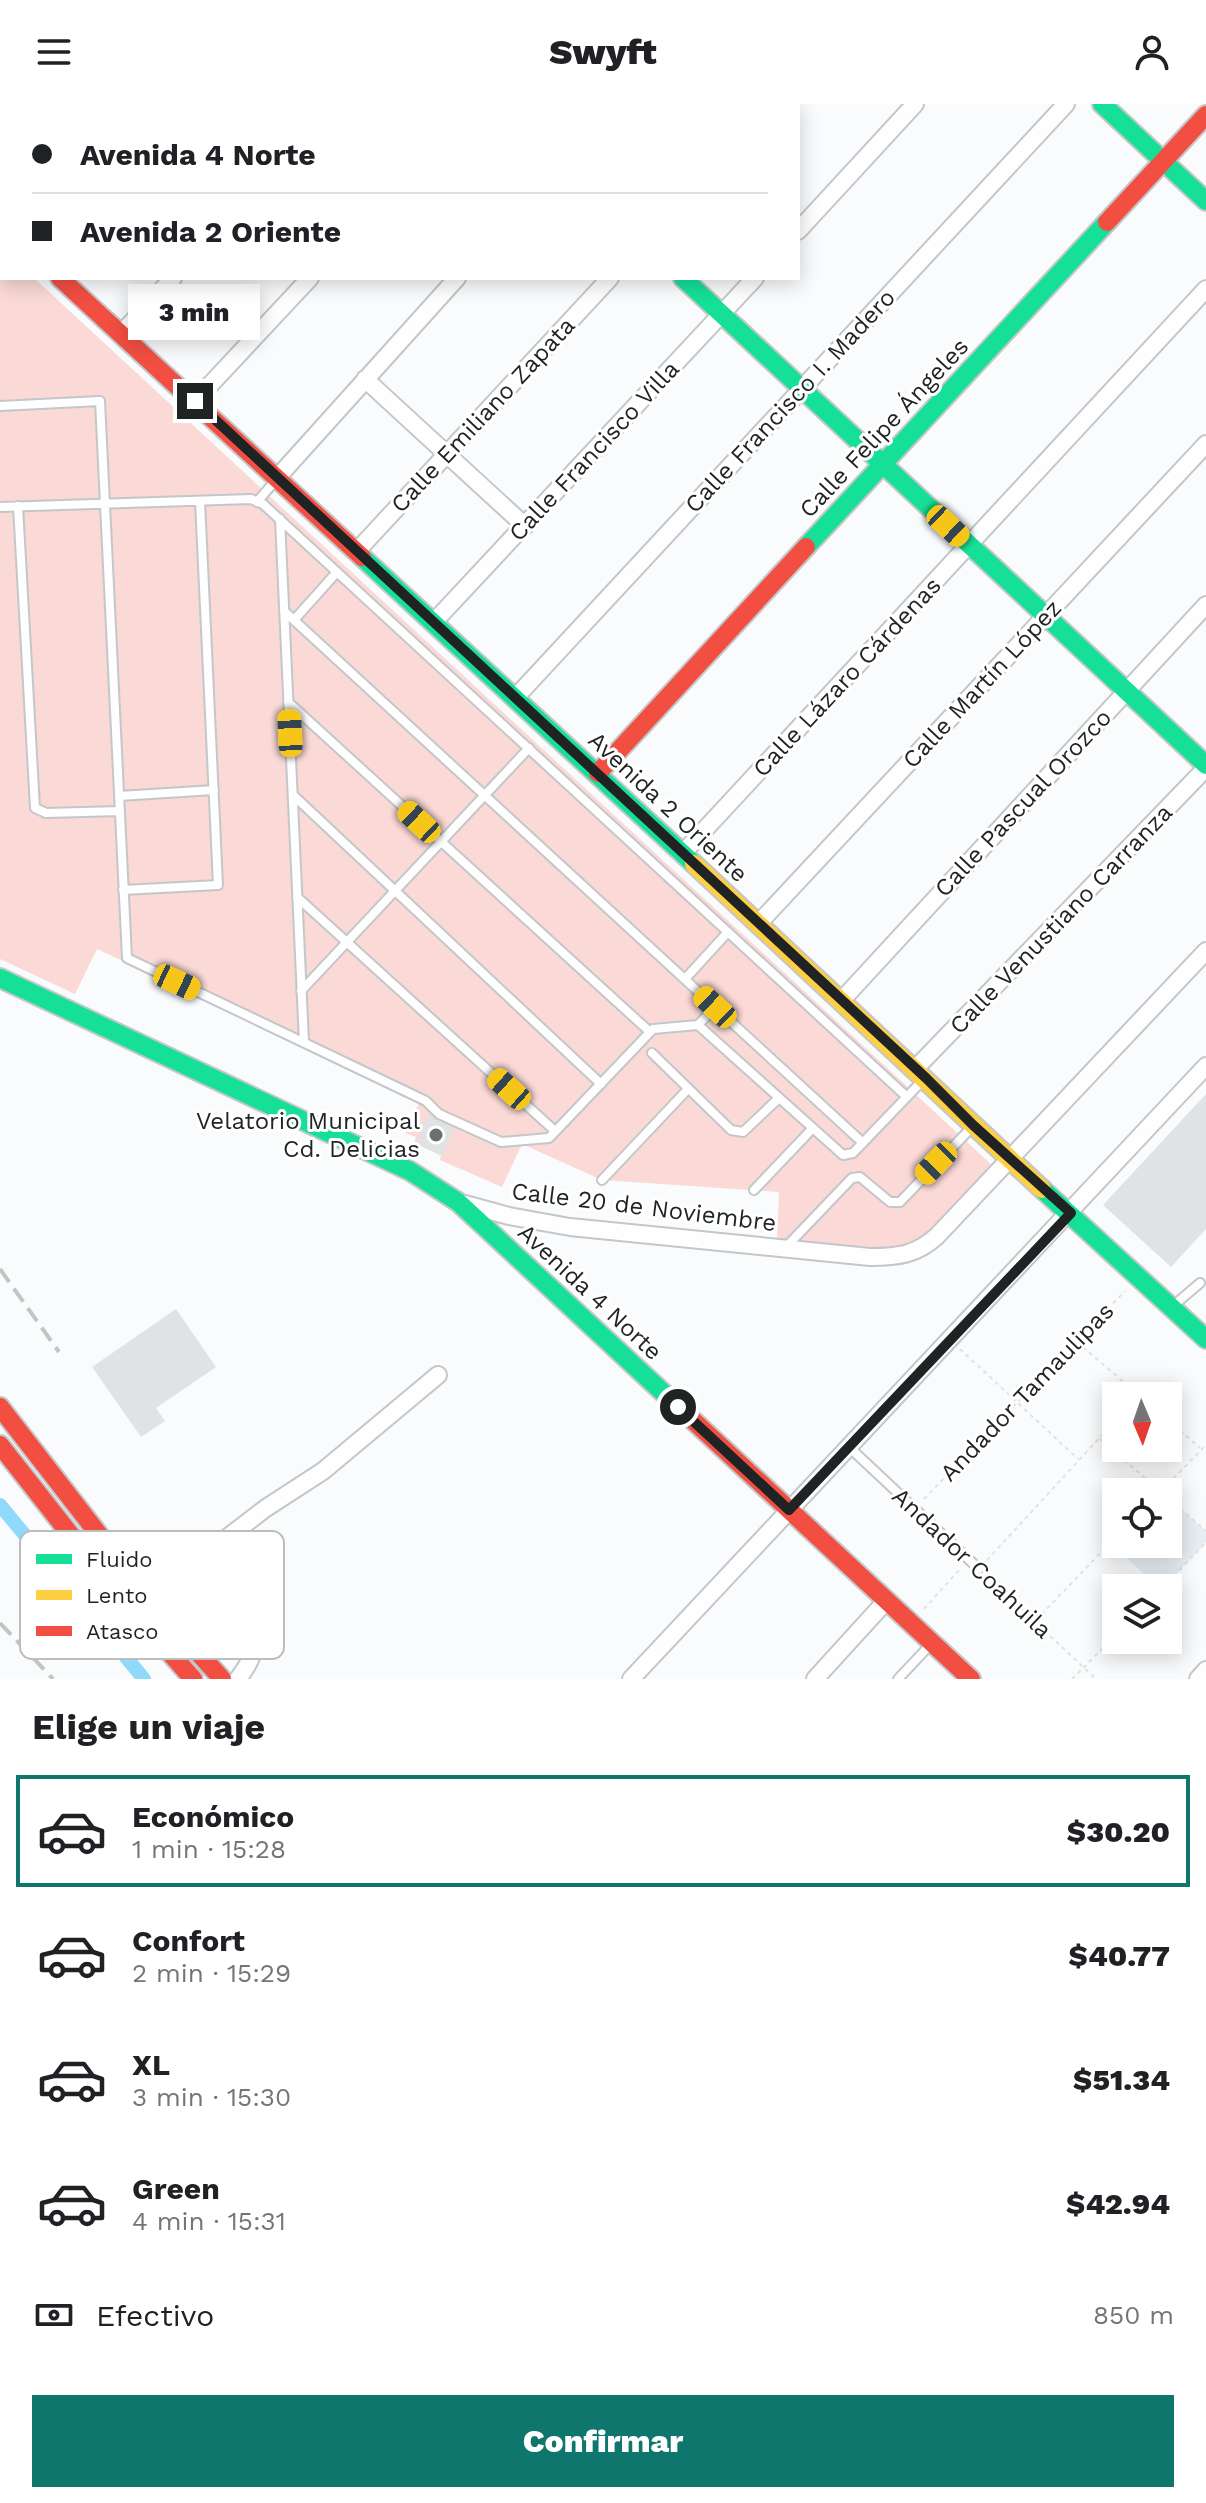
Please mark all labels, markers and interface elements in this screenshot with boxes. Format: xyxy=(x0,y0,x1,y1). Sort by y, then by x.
icon: menu xyxy=(32,30,76,74)
icon: person xyxy=(1130,30,1174,74)
text: Swyft xyxy=(549,31,657,73)
text: Avenida 4 Norte xyxy=(80,137,316,172)
text: Avenida 2 Oriente xyxy=(80,214,341,249)
street label: Calle Francisco I. Madero xyxy=(679,284,901,518)
callout: 3 min xyxy=(129,285,261,341)
text: 3 min xyxy=(159,297,229,327)
street label: Calle Emiliano Zapata xyxy=(385,312,581,518)
street label: Calle Felipe Ángeles xyxy=(794,333,974,523)
street label: Calle Francisco Villa xyxy=(503,355,685,547)
route end xyxy=(177,383,213,419)
car xyxy=(922,501,974,551)
street label: Calle Lázaro Cárdenas xyxy=(747,571,947,783)
street label: Calle Martín López xyxy=(897,594,1067,774)
street label: Calle Pascual Orozco xyxy=(929,703,1117,903)
car xyxy=(277,708,303,758)
street label: Avenida 2 Oriente xyxy=(583,726,753,888)
car xyxy=(393,797,445,847)
street label: Calle Venustiano Carranza xyxy=(944,798,1178,1040)
car xyxy=(150,961,204,1003)
car xyxy=(689,982,741,1032)
car xyxy=(483,1064,535,1114)
place label: Velatorio Municipal Cd. Delicias xyxy=(196,1107,421,1163)
marker: Velatorio Municipal Cd. Delicias xyxy=(427,1126,445,1144)
car xyxy=(911,1137,961,1189)
street label: Calle 20 de Noviembre xyxy=(510,1177,778,1237)
street label: Avenida 4 Norte xyxy=(512,1218,668,1366)
street label: Andador Tamaulipas xyxy=(934,1297,1120,1487)
north arrow xyxy=(1102,1382,1182,1462)
map controls xyxy=(1102,1382,1182,1654)
route start xyxy=(660,1389,696,1425)
button: locate xyxy=(1102,1478,1182,1558)
street label: Andador Coahuila xyxy=(887,1482,1057,1644)
legend xyxy=(20,1531,284,1659)
text: Fluido xyxy=(86,1547,153,1572)
button: layers xyxy=(1102,1574,1182,1654)
text: Lento xyxy=(86,1583,147,1608)
text: Atasco xyxy=(86,1619,159,1644)
text: Elige un viaje xyxy=(32,1706,265,1748)
icon: car xyxy=(36,1795,108,1867)
text: Económico xyxy=(132,1799,294,1834)
text: $30.20 xyxy=(1067,1814,1170,1849)
text: 1 min · 15:28 xyxy=(132,1834,286,1864)
icon: car xyxy=(36,1919,108,1991)
text: Confort xyxy=(132,1923,245,1958)
text: $40.77 xyxy=(1069,1938,1170,1973)
text: 2 min · 15:29 xyxy=(132,1958,291,1988)
icon: car xyxy=(36,2043,108,2115)
text: XL xyxy=(132,2047,170,2082)
text: $51.34 xyxy=(1073,2062,1170,2097)
text: 3 min · 15:30 xyxy=(132,2082,291,2112)
icon: car xyxy=(36,2167,108,2239)
text: Green xyxy=(132,2171,220,2206)
text: $42.94 xyxy=(1066,2186,1170,2221)
text: 4 min · 15:31 xyxy=(132,2206,286,2236)
icon: cash xyxy=(32,2293,76,2337)
text: Efectivo xyxy=(96,2298,214,2333)
text: 850 m xyxy=(1093,2300,1174,2330)
button: Confirmar xyxy=(32,2395,1174,2487)

